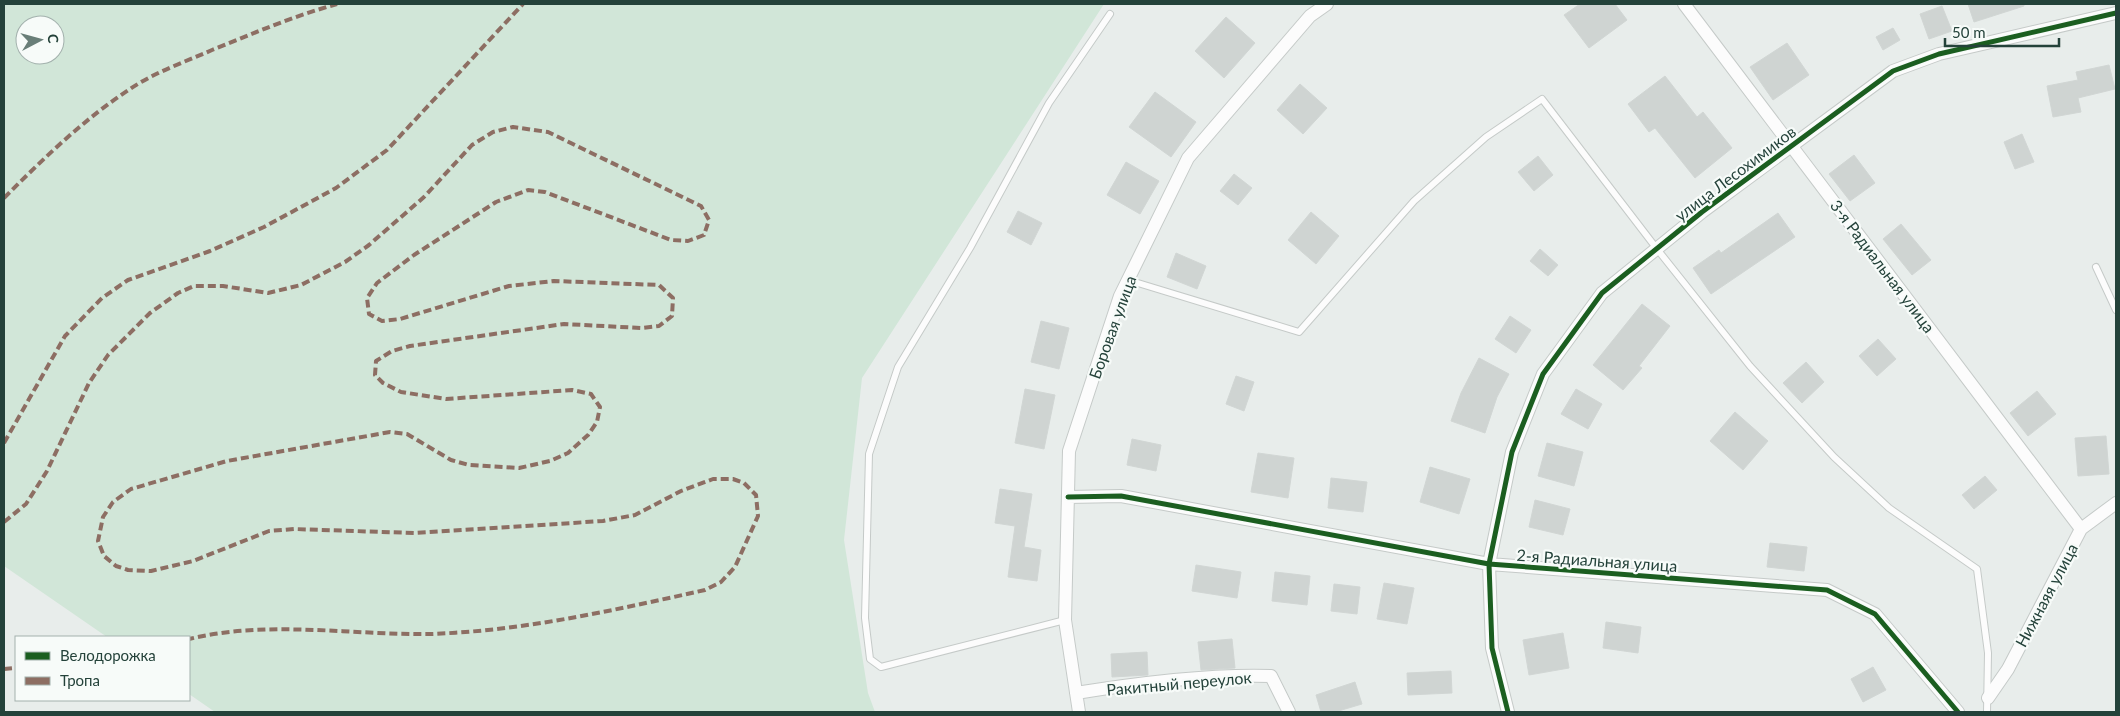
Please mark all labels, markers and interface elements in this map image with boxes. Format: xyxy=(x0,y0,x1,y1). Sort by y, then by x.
north arrow xyxy=(15,15,65,65)
scale bar xyxy=(1945,15,2059,47)
text: 50 m xyxy=(1952,23,1986,41)
text: С xyxy=(44,33,62,45)
street label: улица Лесохимиков xyxy=(1671,121,1799,225)
street label: 3-я Радиальная улица xyxy=(1827,196,1939,336)
street label: Боровая улица xyxy=(1085,273,1139,381)
street label: Нижнаяя улица xyxy=(2011,540,2081,650)
street label: 2-я Радиальная улица xyxy=(1516,545,1678,575)
legend xyxy=(15,636,190,701)
text: Велодорожка xyxy=(60,646,156,664)
street label: Ракитный переулок xyxy=(1106,667,1253,699)
text: Тропа xyxy=(60,671,100,689)

